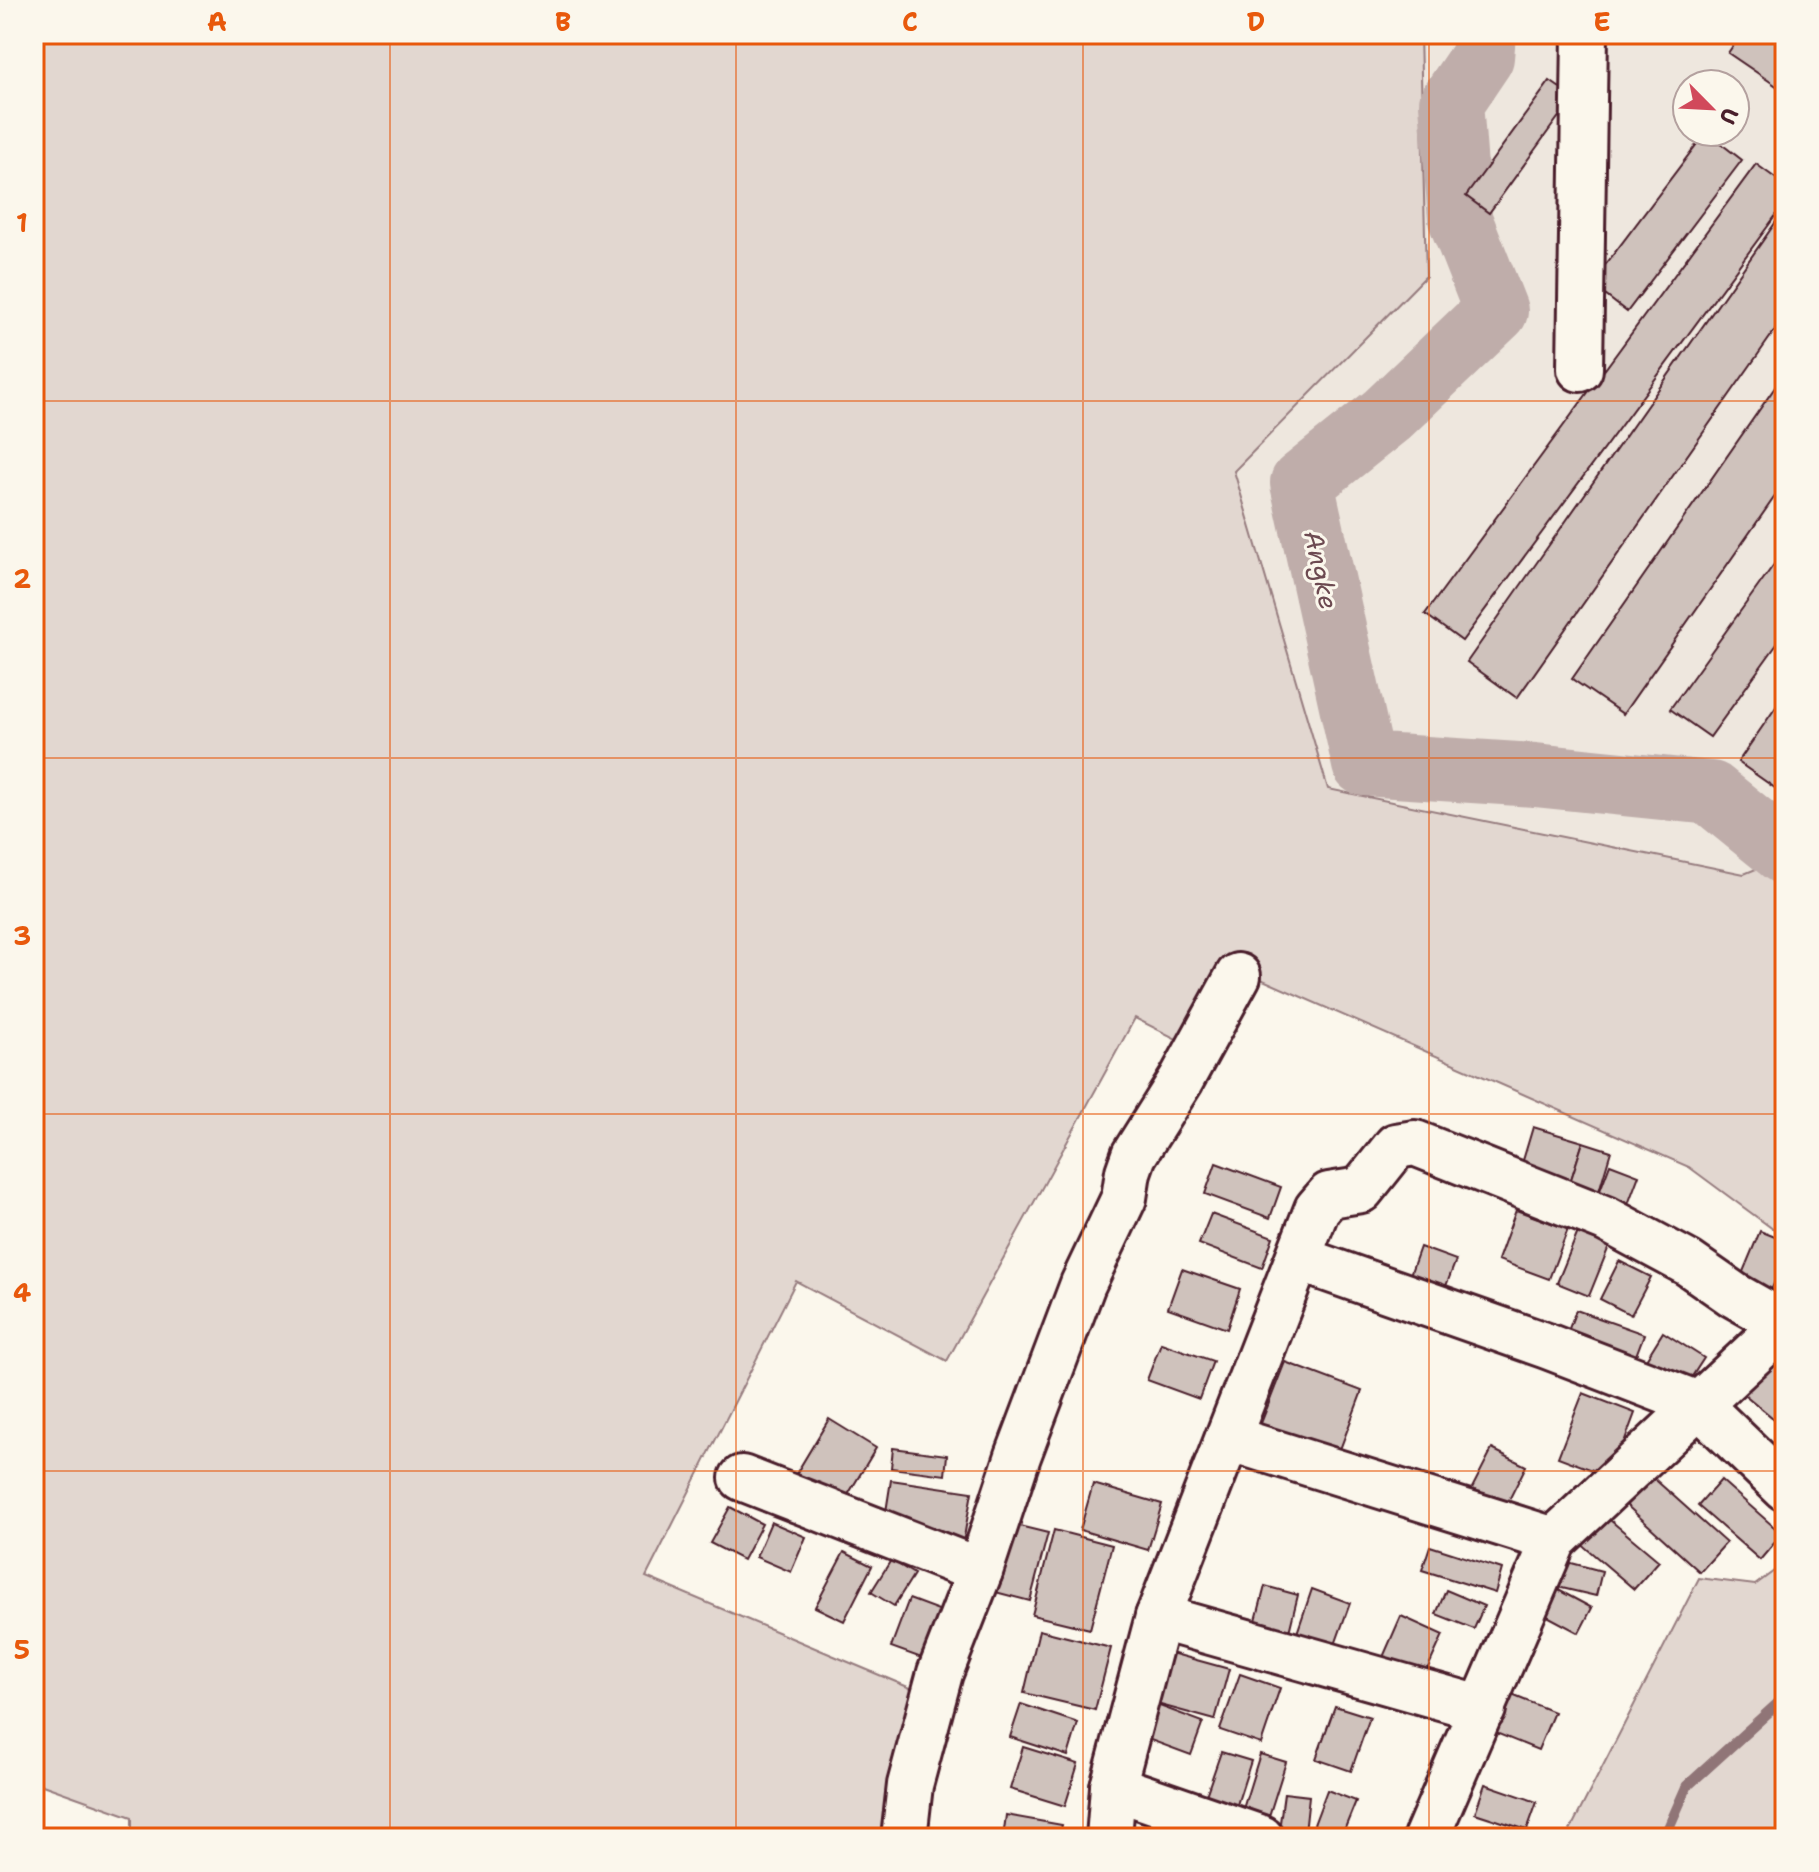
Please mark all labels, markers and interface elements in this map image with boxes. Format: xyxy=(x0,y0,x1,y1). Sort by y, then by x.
text: A xyxy=(207,4,227,39)
text: B xyxy=(555,4,571,39)
text: C xyxy=(902,4,918,39)
text: D xyxy=(1247,4,1265,39)
text: E xyxy=(1593,4,1611,39)
north arrow xyxy=(1671,68,1751,148)
text: U xyxy=(1713,103,1745,129)
text: 1 xyxy=(16,205,28,240)
water label: Angke xyxy=(1296,527,1347,613)
text: 2 xyxy=(13,561,31,596)
text: 3 xyxy=(13,918,31,953)
text: 4 xyxy=(13,1275,31,1310)
text: 5 xyxy=(14,1632,30,1667)

